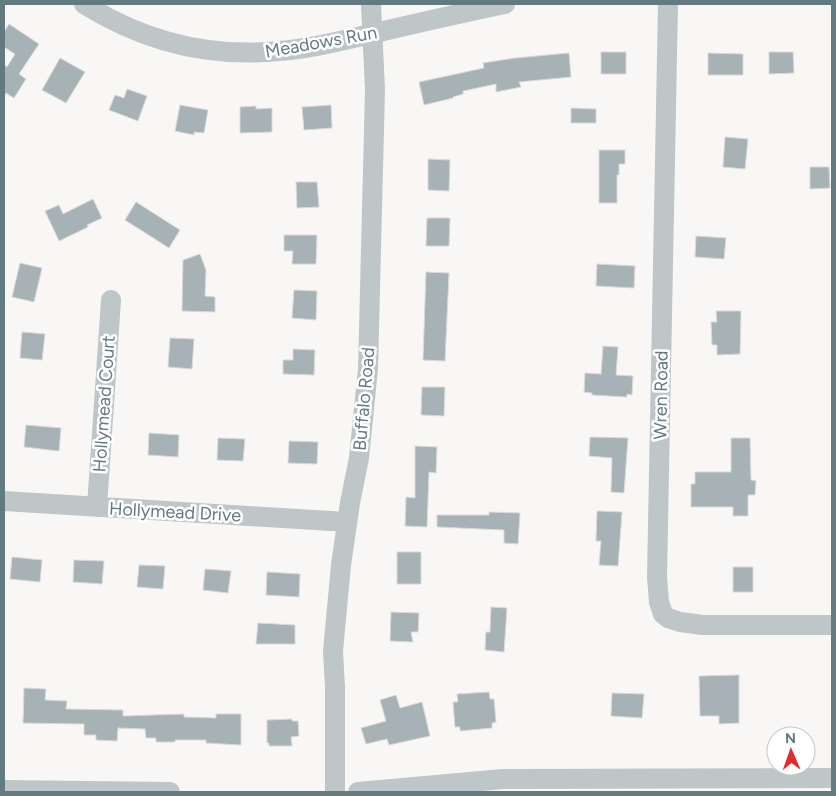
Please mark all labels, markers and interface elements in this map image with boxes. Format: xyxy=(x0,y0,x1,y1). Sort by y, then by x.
street label: Meadows Run xyxy=(263,21,379,63)
street label: Hollymead Court xyxy=(88,335,120,473)
street label: Buffalo Road xyxy=(349,346,379,452)
street label: Wren Road xyxy=(649,350,673,440)
street label: Hollymead Drive xyxy=(108,498,242,526)
north arrow xyxy=(766,726,816,776)
text: N xyxy=(785,730,796,747)

